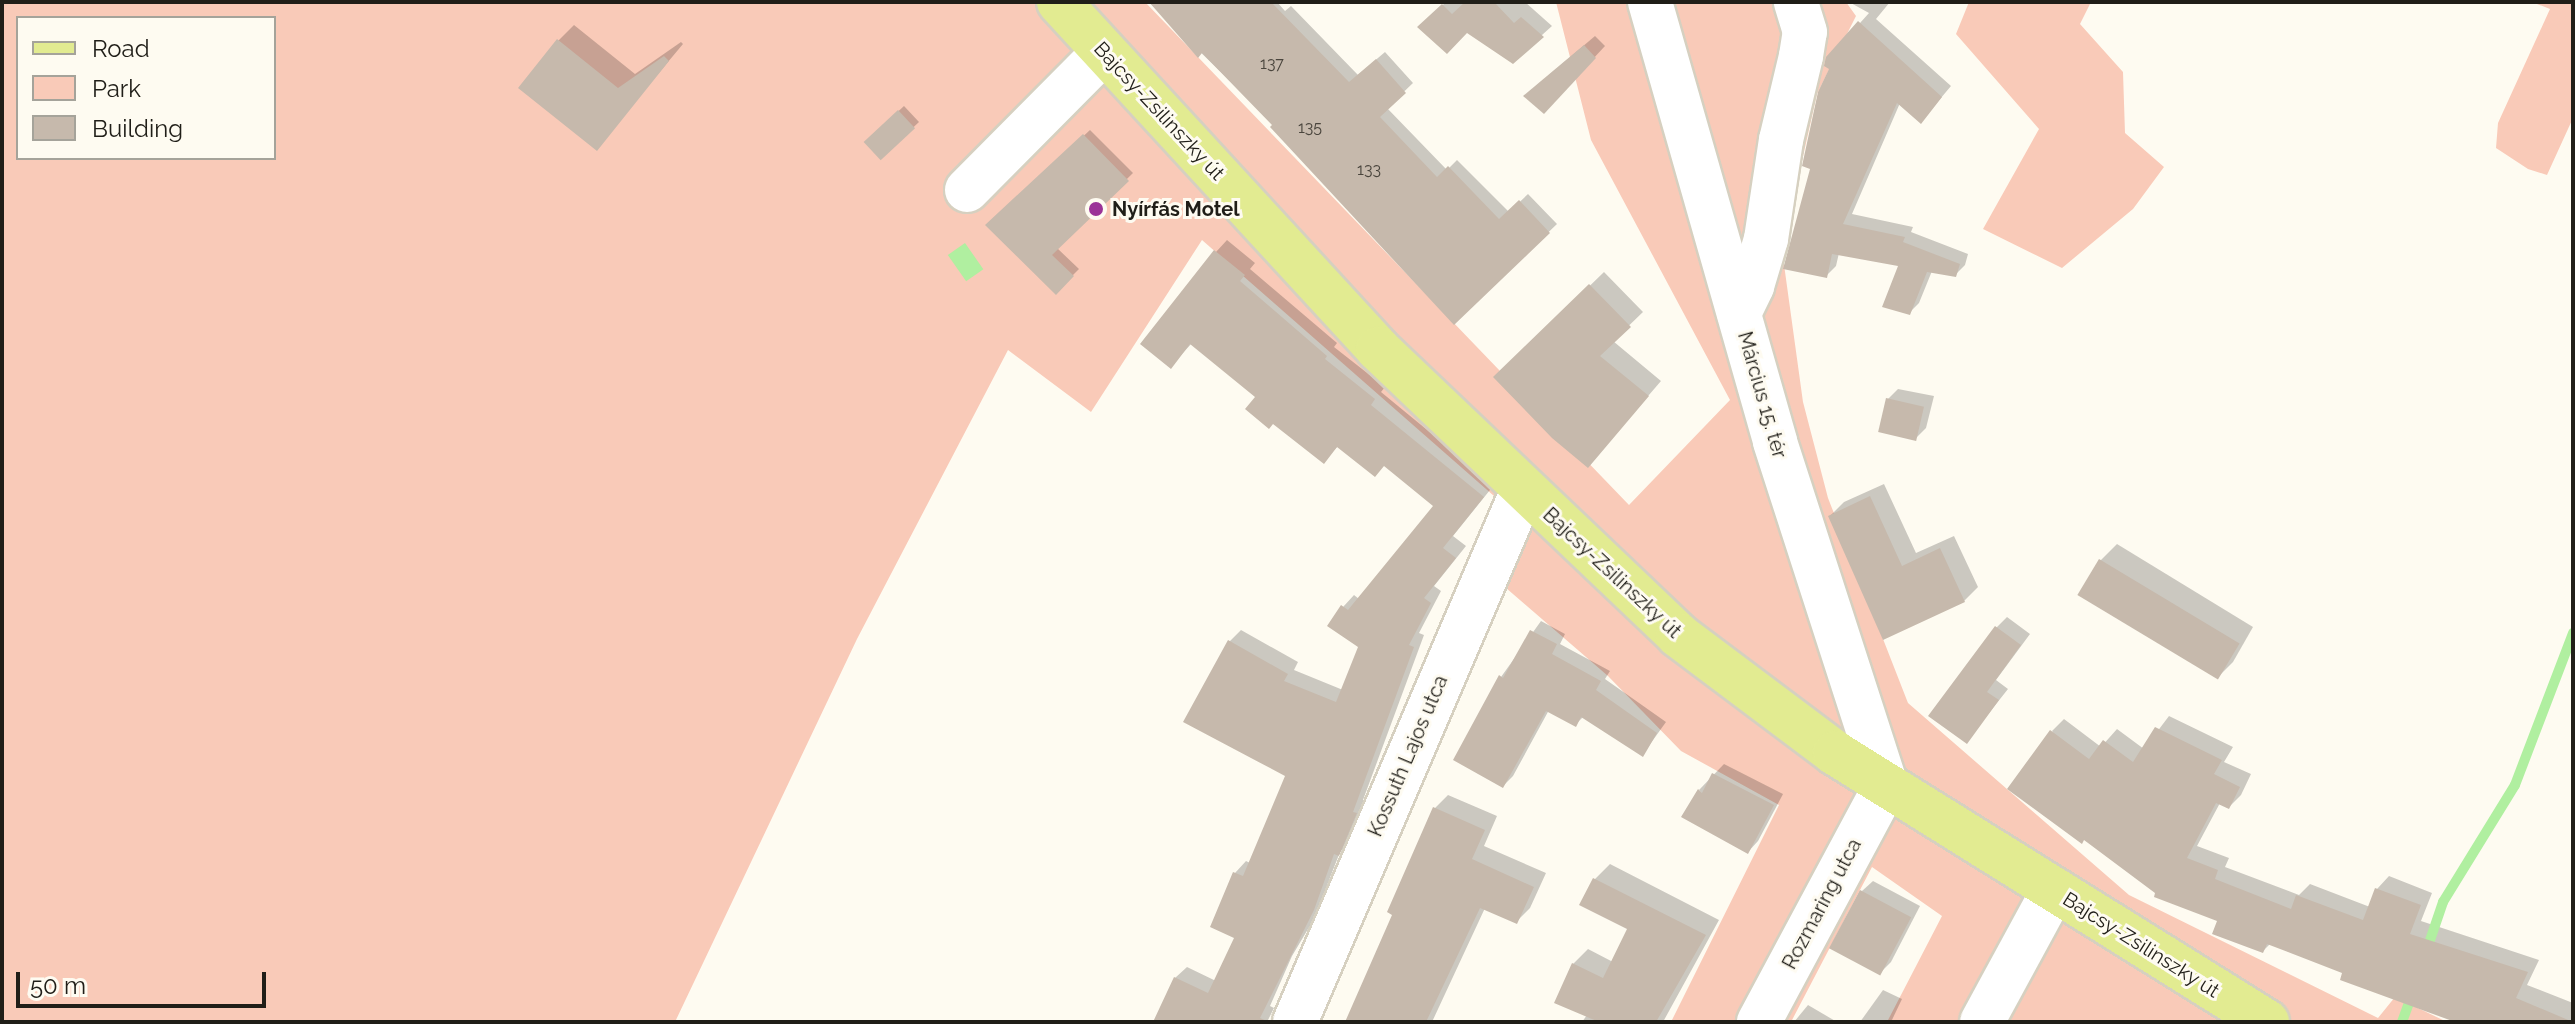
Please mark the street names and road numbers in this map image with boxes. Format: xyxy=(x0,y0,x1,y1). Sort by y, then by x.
street label: Bajcsy-Zsilinszky út xyxy=(1089,37,1229,185)
street label: Március 15. tér xyxy=(1732,329,1792,461)
street label: Bajcsy-Zsilinszky út xyxy=(1538,503,1686,643)
street label: Kossuth Lajos utca xyxy=(1363,672,1453,840)
street label: Rozmaring utca xyxy=(1778,835,1866,973)
street label: Bajcsy-Zsilinszky út xyxy=(2058,887,2224,1003)

